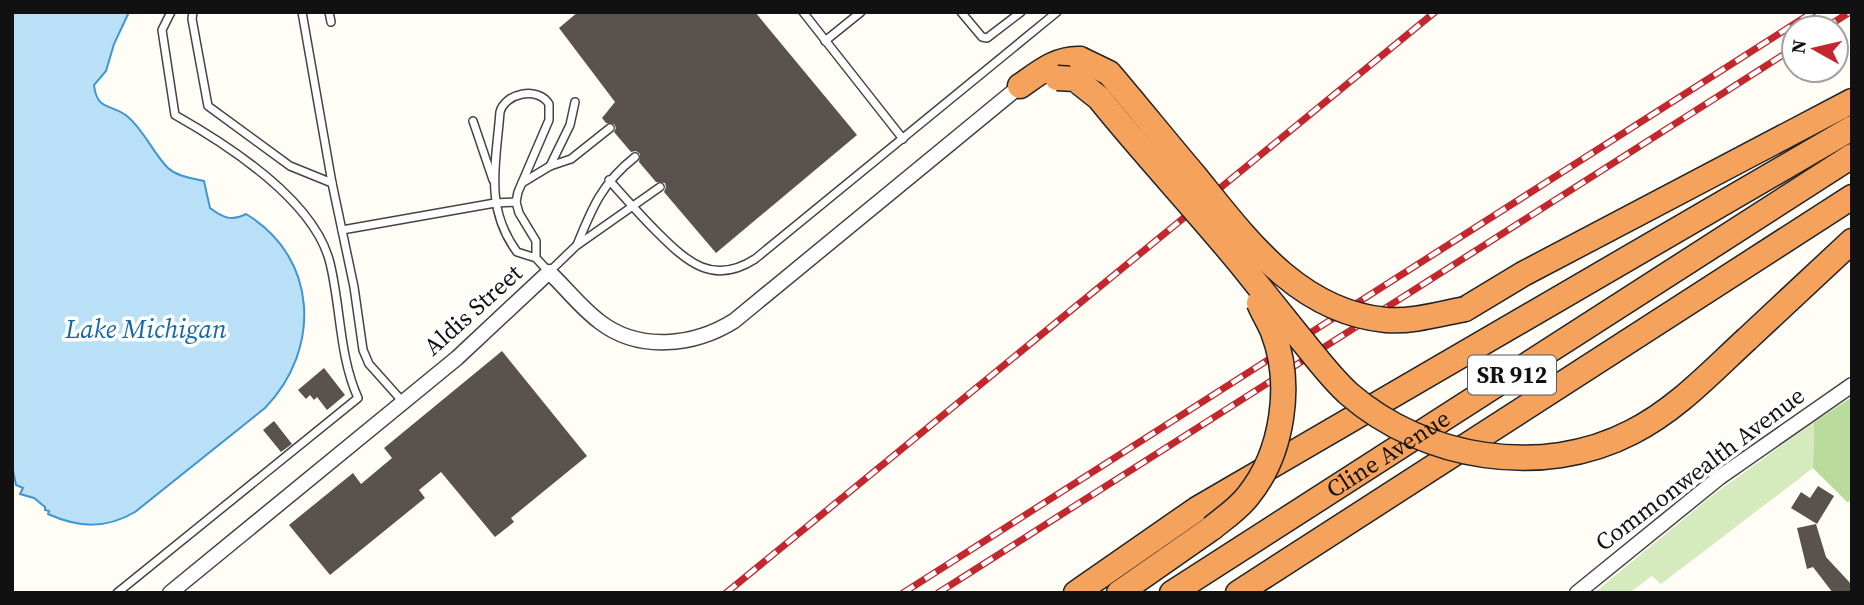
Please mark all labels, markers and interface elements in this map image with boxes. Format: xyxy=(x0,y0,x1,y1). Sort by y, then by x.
north arrow xyxy=(1780,14,1850,84)
text: N xyxy=(1784,38,1812,55)
street label: Aldis Street xyxy=(416,256,529,363)
water label: Lake Michigan xyxy=(64,311,227,347)
road number: SR 912 xyxy=(1468,356,1556,394)
street label: Commonwealth Avenue xyxy=(1588,379,1811,558)
street label: Cline Avenue xyxy=(1320,402,1456,506)

